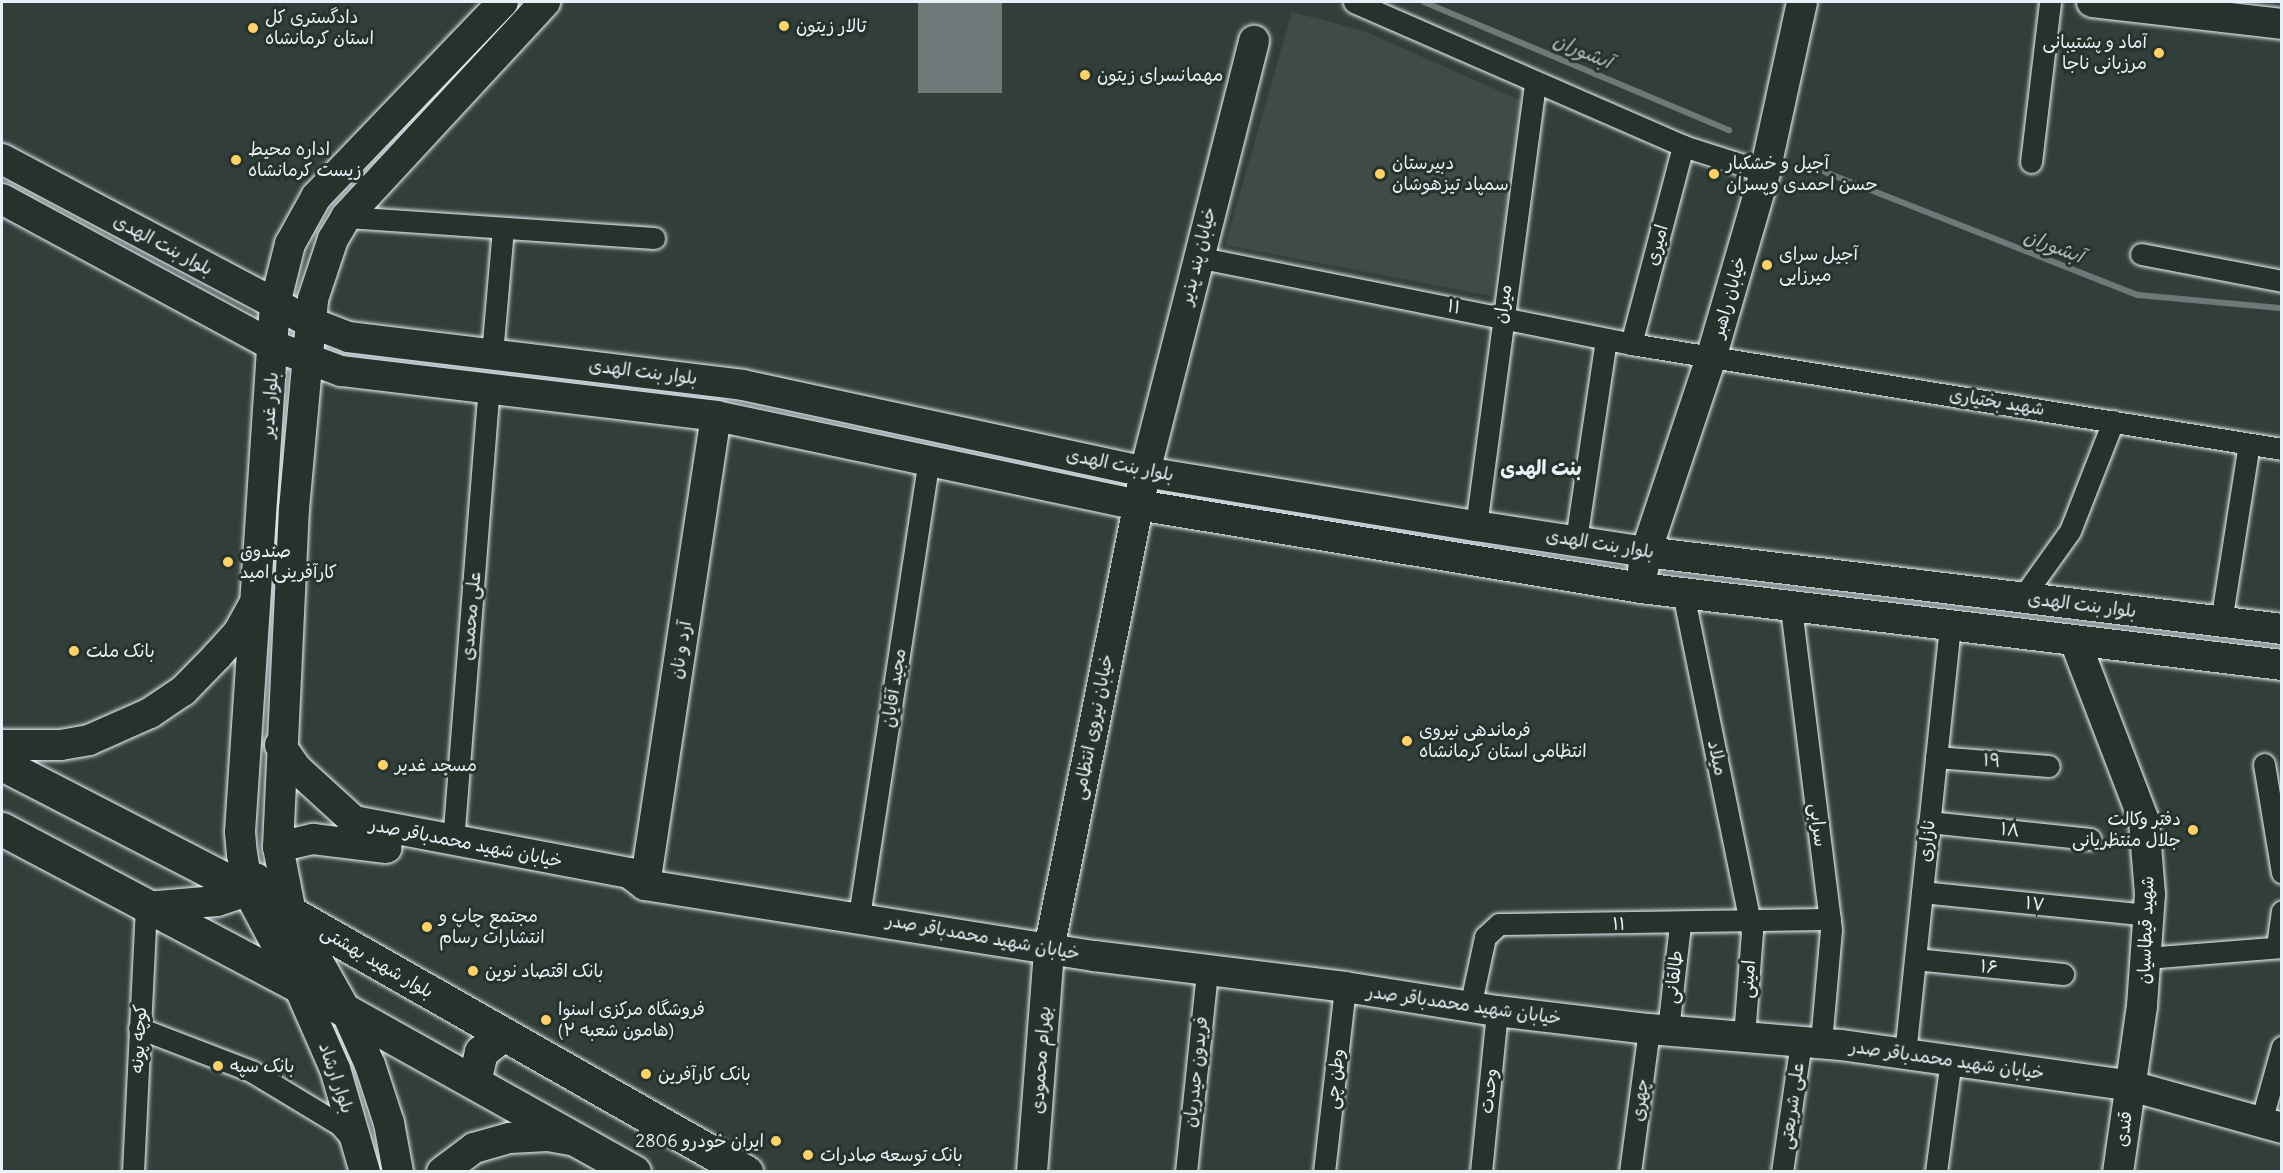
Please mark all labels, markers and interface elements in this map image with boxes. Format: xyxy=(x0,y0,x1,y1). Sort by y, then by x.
place label: دادگستری کل استان کرمانشاه xyxy=(265,7,374,50)
place label: تالار زیتون xyxy=(796,15,866,37)
marker: تالار زیتون xyxy=(777,19,791,33)
marker: دادگستری کل استان کرمانشاه xyxy=(246,21,260,35)
water label: آبشوران xyxy=(1550,27,1616,73)
place label: آماد و پشتیبانی مرزبانی ناجا xyxy=(2043,32,2147,74)
marker: آماد و پشتیبانی مرزبانی ناجا xyxy=(2152,46,2166,60)
place label: مهمانسرای زیتون xyxy=(1097,64,1223,86)
marker: مهمانسرای زیتون xyxy=(1078,68,1092,82)
place label: اداره محیط زیست کرمانشاه xyxy=(248,139,362,182)
marker: اداره محیط زیست کرمانشاه xyxy=(229,153,243,167)
place label: دبیرستان سمپاد تیزهوشان xyxy=(1392,153,1509,195)
place label: آجیل و خشکبار حسن احمدی وپسران xyxy=(1726,153,1878,195)
marker: دبیرستان سمپاد تیزهوشان xyxy=(1373,167,1387,181)
marker: آجیل و خشکبار حسن احمدی وپسران xyxy=(1707,167,1721,181)
street label: خیابان پند پذیر xyxy=(1175,205,1221,307)
street label: بلوار بنت الهدی xyxy=(110,210,216,280)
street label: امیری xyxy=(1641,222,1673,268)
water label: آبشوران xyxy=(2021,223,2087,267)
place label: آجیل سرای میرزایی xyxy=(1779,244,1858,286)
street label: خیابان راهبر xyxy=(1707,254,1751,340)
marker: آجیل سرای میرزایی xyxy=(1760,258,1774,272)
street label: میران xyxy=(1490,283,1516,325)
street label: ۱۱ xyxy=(1446,295,1462,319)
street label: بلوار بنت الهدی xyxy=(587,355,699,389)
street label: بلوار غدیر xyxy=(257,371,283,439)
street label: شهید بختیاری xyxy=(1948,384,2046,420)
street label: بلوار بنت الهدی xyxy=(1064,444,1176,486)
district label: بنت الهدی xyxy=(1500,455,1582,479)
street label: بلوار بنت الهدی xyxy=(1544,525,1656,563)
place label: صندوق کارآفرینی امید xyxy=(240,541,337,584)
marker: صندوق کارآفرینی امید xyxy=(221,555,235,569)
street label: علی محمدی xyxy=(456,571,486,661)
street label: بلوار بنت الهدی xyxy=(2026,588,2138,622)
street label: آرد و نان xyxy=(666,619,696,681)
place label: بانک ملت xyxy=(86,640,155,662)
marker: بانک ملت xyxy=(67,644,81,658)
street label: مجید آقایان xyxy=(877,647,911,729)
street label: خیابان نیروی انتظامی xyxy=(1068,652,1118,802)
place label: فرماندهی نیروی انتظامی استان کرمانشاه xyxy=(1419,720,1587,762)
marker: فرماندهی نیروی انتظامی استان کرمانشاه xyxy=(1400,734,1414,748)
street label: میلاد xyxy=(1703,738,1731,778)
street label: ۱۹ xyxy=(1982,749,2002,773)
place label: مسجد غدیر xyxy=(395,754,477,776)
marker: مسجد غدیر xyxy=(376,758,390,772)
street label: سرابی xyxy=(1805,802,1831,848)
place label: دفتر وکالت جلال منتظریانی xyxy=(2072,809,2181,852)
street label: خیابان شهید محمدباقر صدر xyxy=(368,814,564,872)
street label: ۱۸ xyxy=(1999,818,2021,842)
street label: نازاری xyxy=(1914,819,1940,863)
marker: دفتر وکالت جلال منتظریانی xyxy=(2186,823,2200,837)
street label: شهید قیطاسیان xyxy=(2133,875,2159,985)
street label: ۱۷ xyxy=(2024,892,2046,916)
place label: مجتمع چاپ و انتشارات رسام xyxy=(439,906,545,948)
street label: خیابان شهید محمدباقر صدر xyxy=(885,909,1081,965)
street label: ۱۱ xyxy=(1612,913,1626,935)
marker: مجتمع چاپ و انتشارات رسام xyxy=(420,920,434,934)
street label: بلوار شهید بهشتی xyxy=(317,921,437,1003)
street label: طالقانی xyxy=(1660,949,1688,1005)
street label: ۱۶ xyxy=(1979,955,1999,979)
street label: امینی xyxy=(1736,959,1760,999)
place label: بانک اقتصاد نوین xyxy=(485,960,603,982)
marker: بانک اقتصاد نوین xyxy=(466,964,480,978)
street label: خیابان شهید محمدباقر صدر xyxy=(1365,981,1563,1029)
place label: فروشگاه مرکزی اسنوا (هامون شعبه ۲) xyxy=(558,999,705,1042)
street label: کوچه پونه xyxy=(126,1004,152,1074)
street label: بهرام محمودی xyxy=(1026,1005,1056,1115)
marker: فروشگاه مرکزی اسنوا (هامون شعبه ۲) xyxy=(539,1013,553,1027)
street label: فریدون حیدریان xyxy=(1179,1015,1213,1129)
street label: خیابان شهید محمدباقر صدر xyxy=(1848,1036,2046,1084)
street label: بلوار ارشاد xyxy=(314,1040,358,1116)
street label: وطن چی xyxy=(1321,1048,1349,1110)
place label: بانک سپه xyxy=(230,1055,294,1077)
marker: بانک سپه xyxy=(211,1059,225,1073)
street label: علی شریعتی xyxy=(1775,1061,1809,1151)
place label: بانک کارآفرین xyxy=(658,1063,751,1085)
marker: بانک کارآفرین xyxy=(639,1067,653,1081)
street label: وحدت xyxy=(1476,1067,1502,1115)
street label: چهری xyxy=(1627,1077,1653,1123)
street label: قندی xyxy=(2111,1110,2137,1148)
place label: ایران خودرو 2806 xyxy=(635,1130,764,1152)
marker: ایران خودرو 2806 xyxy=(769,1134,783,1148)
place label: بانک توسعه صادرات xyxy=(820,1144,963,1166)
marker: بانک توسعه صادرات xyxy=(801,1148,815,1162)

